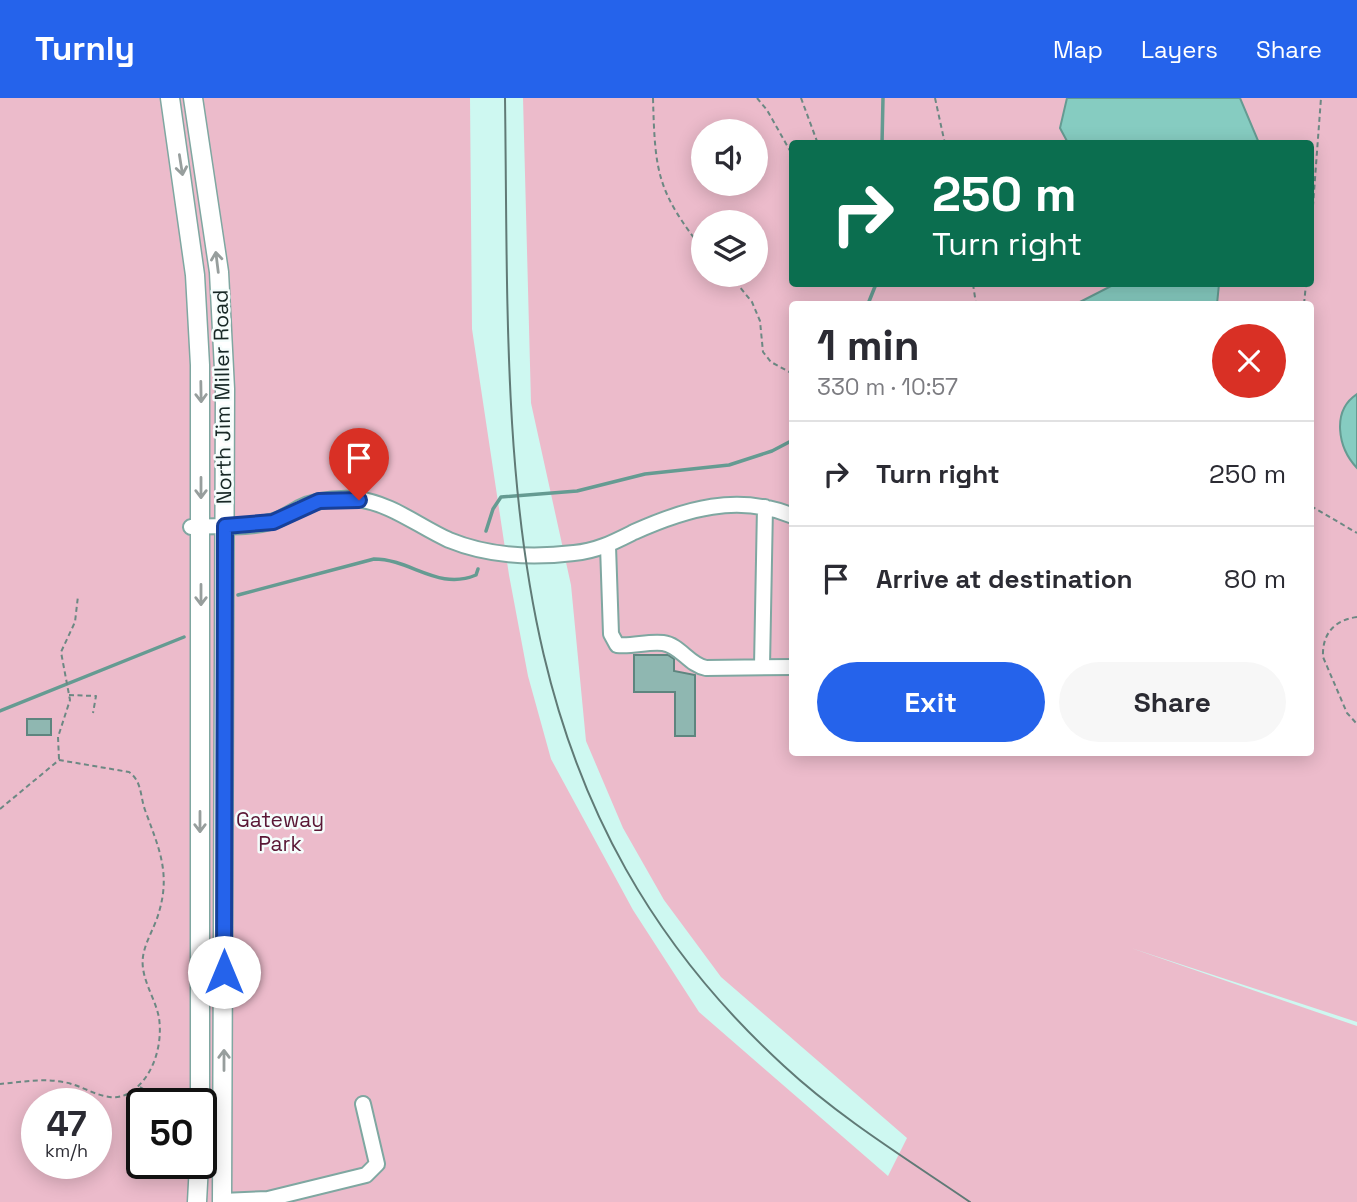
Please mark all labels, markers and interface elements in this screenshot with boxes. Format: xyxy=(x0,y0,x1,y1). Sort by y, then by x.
text: Turnly xyxy=(35,28,135,70)
text: Map xyxy=(1053,34,1103,65)
text: Layers xyxy=(1141,34,1218,65)
text: Share xyxy=(1256,34,1322,65)
map controls xyxy=(691,119,768,287)
button: sound xyxy=(691,119,768,196)
one-way arrow xyxy=(175,153,188,176)
text: 250 m xyxy=(932,163,1077,225)
icon: right xyxy=(817,168,908,259)
button: layers xyxy=(691,210,768,287)
text: Turn right xyxy=(932,224,1082,264)
one-way arrow xyxy=(211,251,224,274)
street label: North Jim Miller Road xyxy=(207,289,237,505)
text: 1 min xyxy=(817,319,920,372)
button: close xyxy=(1212,324,1286,398)
text: 330 m · 10:57 xyxy=(817,372,958,402)
one-way arrow xyxy=(194,380,208,403)
pin xyxy=(329,428,389,500)
icon: arrive xyxy=(340,439,378,477)
icon: right xyxy=(817,455,855,493)
text: Turn right xyxy=(876,457,1000,491)
text: 250 m xyxy=(1209,457,1286,491)
one-way arrow xyxy=(194,476,208,499)
icon: arrive xyxy=(817,560,855,598)
text: Arrive at destination xyxy=(876,562,1133,596)
text: 80 m xyxy=(1224,562,1286,596)
one-way arrow xyxy=(194,583,208,606)
button: Exit xyxy=(817,662,1045,742)
button: Share xyxy=(1059,662,1286,742)
park label: Gateway Park xyxy=(236,806,324,857)
one-way arrow xyxy=(193,810,207,833)
position arrow xyxy=(187,935,261,1009)
one-way arrow xyxy=(217,1049,231,1072)
speed limit sign: 50 xyxy=(126,1088,217,1179)
text: 47 xyxy=(46,1102,87,1146)
text: km/h xyxy=(45,1139,88,1162)

